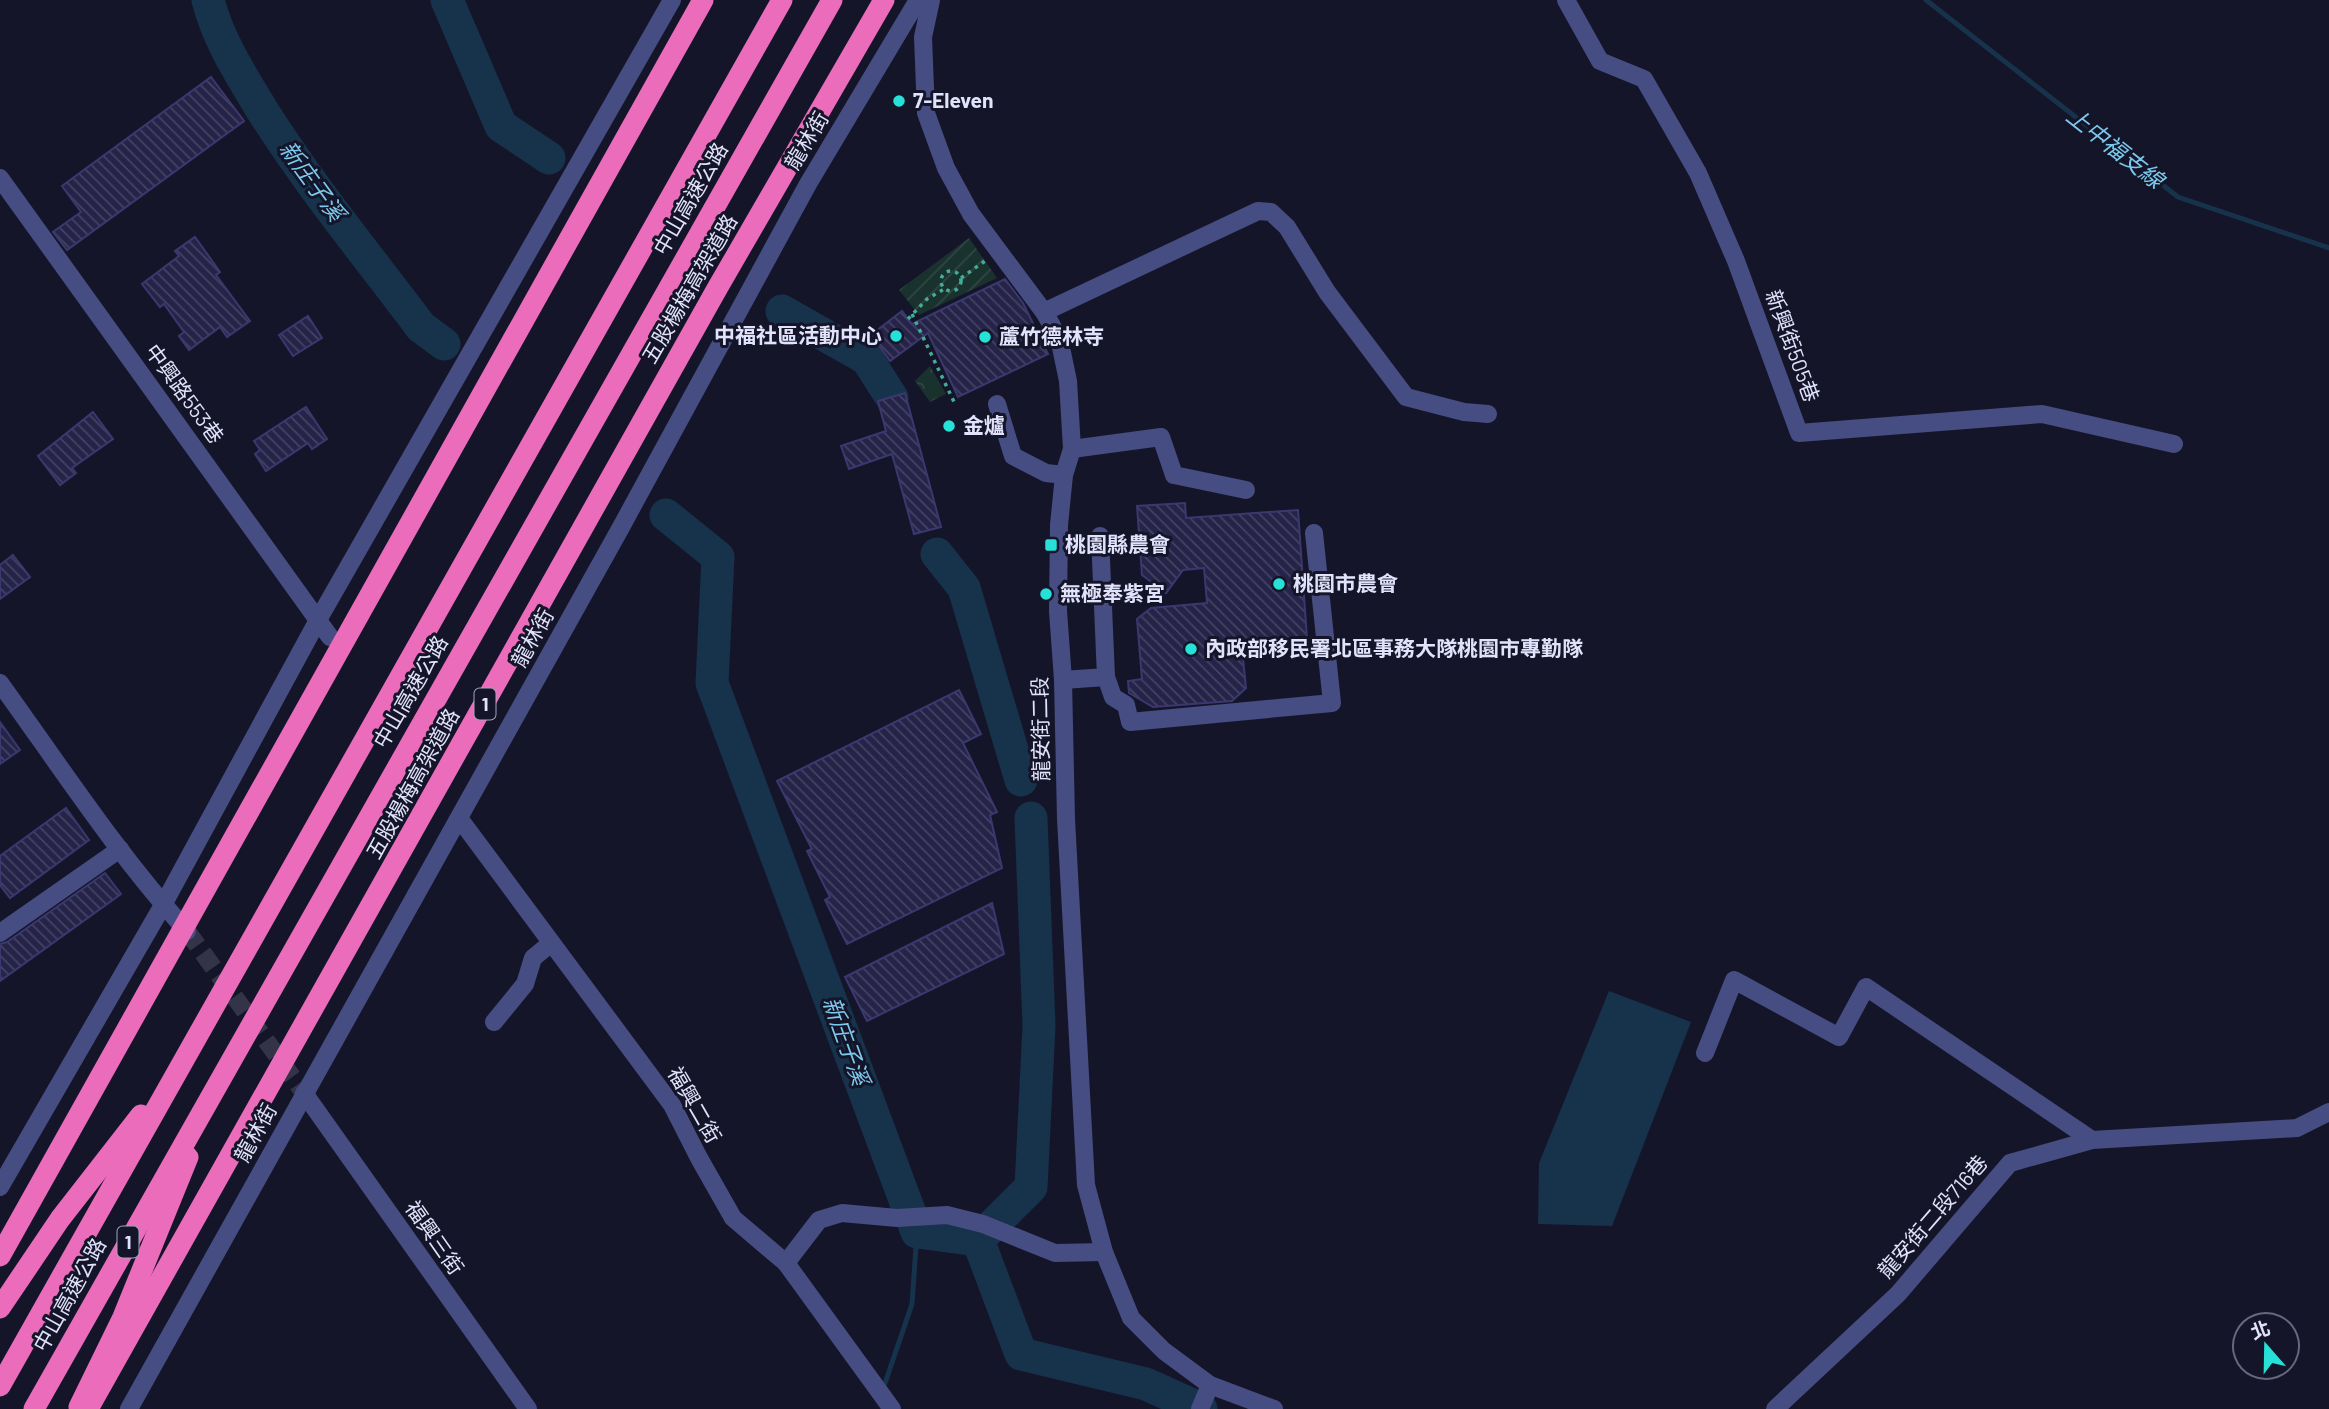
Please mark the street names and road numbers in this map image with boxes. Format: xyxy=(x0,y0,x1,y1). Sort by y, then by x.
street label: 龍林街 xyxy=(779,107,833,174)
street label: 中山高速公路 xyxy=(647,137,732,259)
street label: 五股楊梅高架道路 xyxy=(636,209,742,367)
street label: 新興街505巷 xyxy=(1762,286,1825,405)
street label: 中興路553巷 xyxy=(141,339,230,448)
street label: 龍林街 xyxy=(505,604,558,671)
street label: 中山高速公路 xyxy=(367,630,452,752)
street label: 龍安街二段 xyxy=(1026,676,1053,782)
road number: 1 xyxy=(475,688,496,720)
street label: 五股楊梅高架道路 xyxy=(360,704,463,863)
street label: 福興二街 xyxy=(663,1062,727,1147)
street label: 龍林街 xyxy=(228,1099,281,1166)
street label: 龍安街二段716巷 xyxy=(1872,1150,1992,1282)
street label: 福興三街 xyxy=(401,1196,470,1279)
road number: 1 xyxy=(118,1226,138,1258)
street label: 中山高速公路 xyxy=(27,1233,110,1355)

